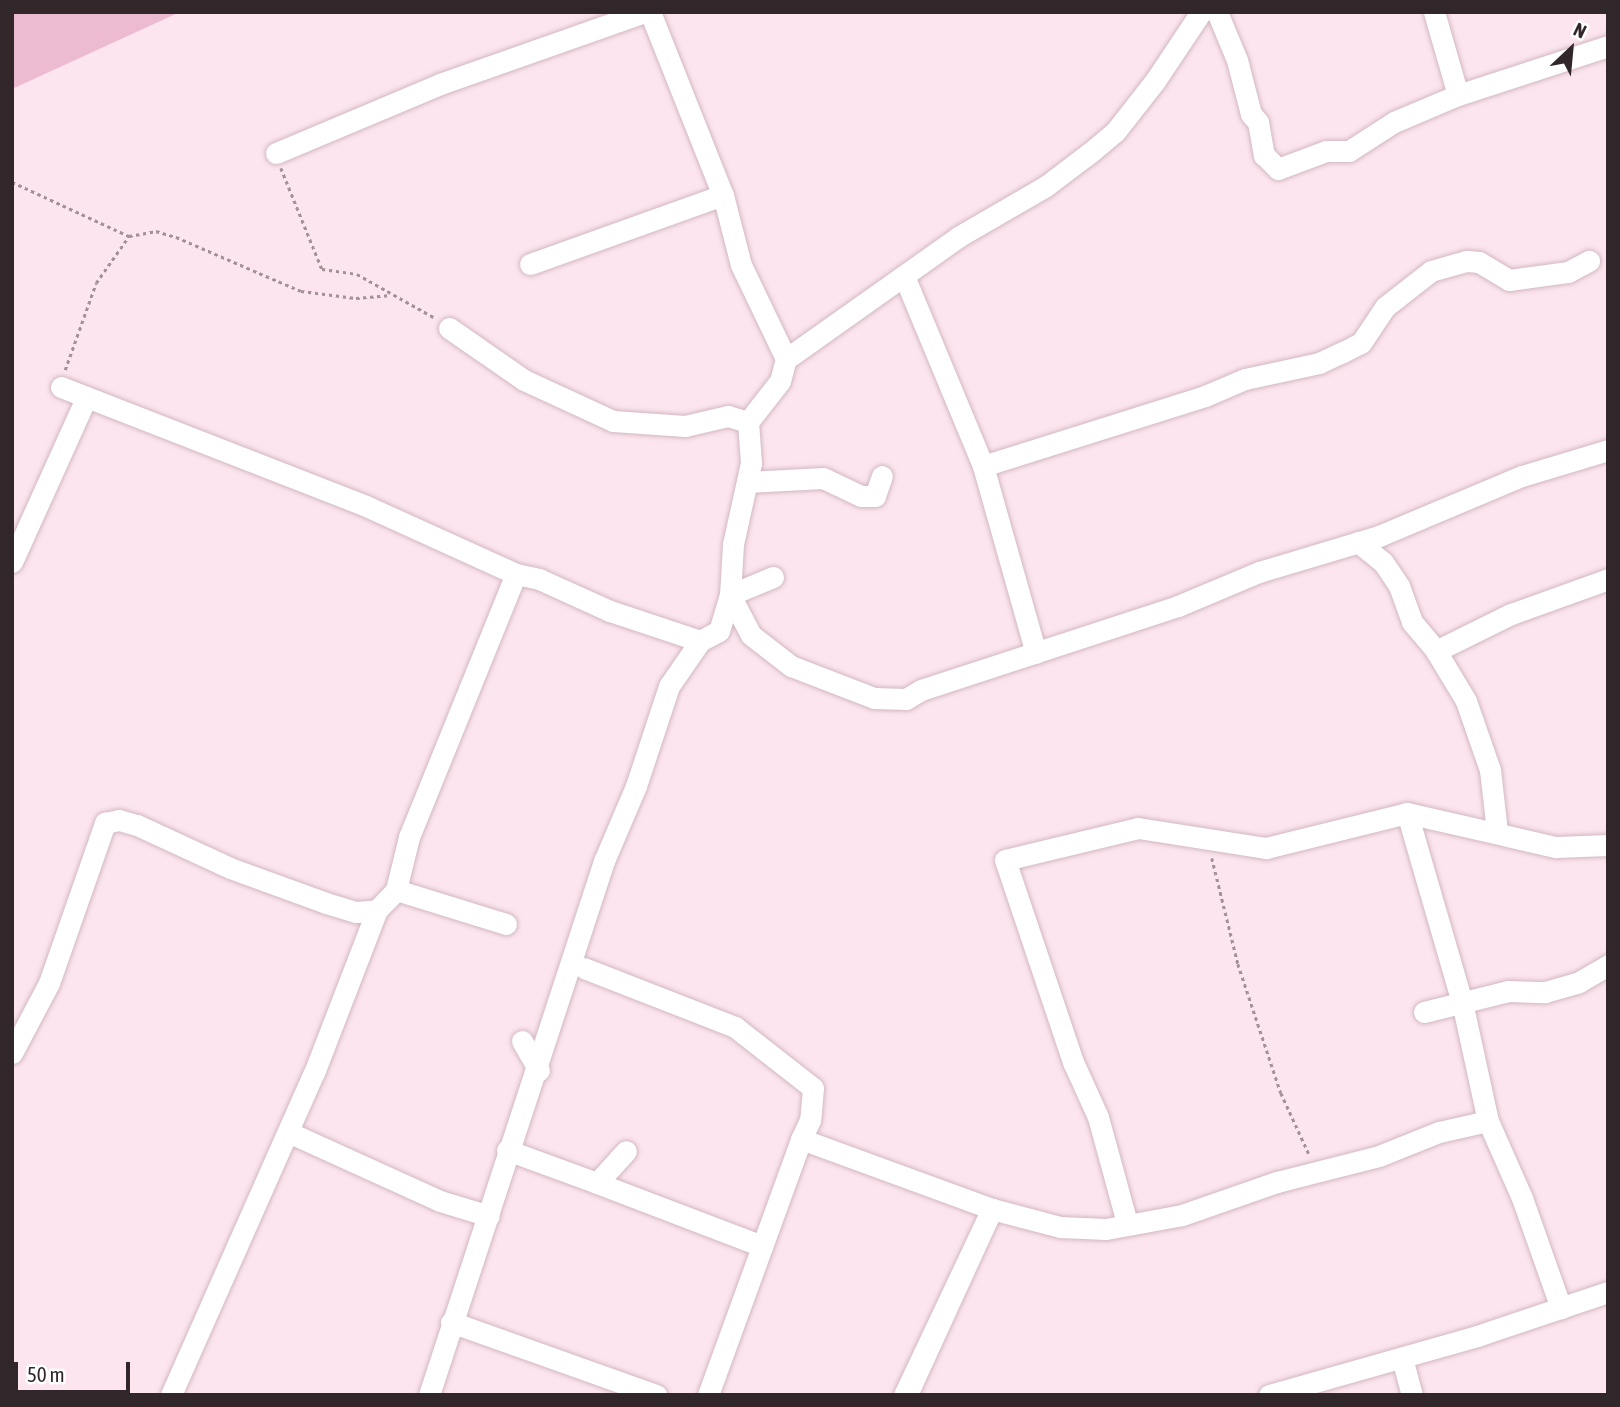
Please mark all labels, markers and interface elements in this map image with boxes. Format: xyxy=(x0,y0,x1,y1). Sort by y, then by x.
north arrow xyxy=(1536,14,1606,84)
text: N xyxy=(1570,18,1590,42)
scale bar xyxy=(18,1348,133,1392)
text: 50 m xyxy=(27,1362,65,1386)

